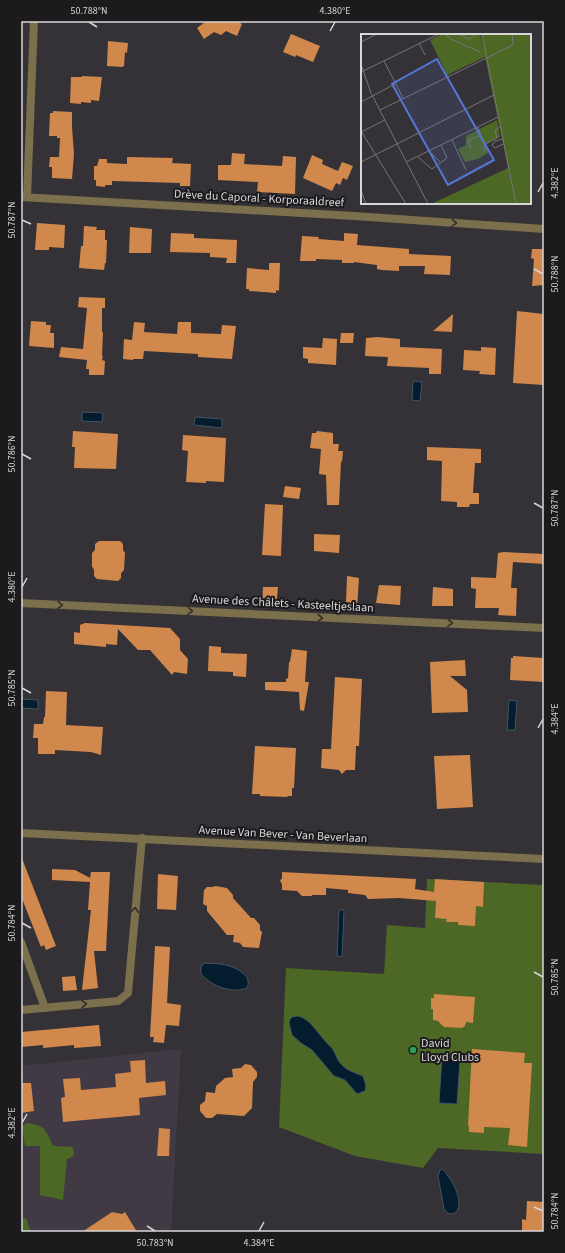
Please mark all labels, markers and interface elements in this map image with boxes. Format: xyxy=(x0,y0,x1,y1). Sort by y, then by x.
text: 50.788°N xyxy=(70,4,108,18)
text: 4.380°E xyxy=(320,4,350,18)
inset map xyxy=(361,34,531,204)
text: 4.382°E xyxy=(548,168,562,198)
street label: Drève du Caporal - Korporaaldreef xyxy=(173,186,345,211)
text: 50.787°N xyxy=(5,201,19,239)
one-way arrow xyxy=(451,218,457,227)
text: 50.788°N xyxy=(548,255,562,293)
text: 50.786°N xyxy=(5,435,19,473)
text: 50.787°N xyxy=(548,489,562,527)
text: 4.380°E xyxy=(5,572,19,602)
street label: Avenue des Châlets - Kasteeltjeslaan xyxy=(192,590,374,617)
one-way arrow xyxy=(57,601,63,609)
one-way arrow xyxy=(187,607,193,615)
one-way arrow xyxy=(317,613,323,622)
one-way arrow xyxy=(447,619,453,628)
text: 50.785°N xyxy=(5,669,19,707)
text: 4.384°E xyxy=(548,704,562,734)
street label: Avenue Van Bever - Van Beverlaan xyxy=(198,822,368,847)
text: 50.784°N xyxy=(5,904,19,942)
one-way arrow xyxy=(131,907,140,913)
text: 50.785°N xyxy=(548,958,562,996)
one-way arrow xyxy=(81,1000,87,1009)
place label: David Lloyd Clubs xyxy=(421,1035,479,1066)
marker: David Lloyd Clubs xyxy=(408,1045,418,1055)
text: 4.382°E xyxy=(5,1108,19,1138)
text: 50.784°N xyxy=(548,1192,562,1230)
text: 50.783°N xyxy=(136,1236,174,1250)
text: 4.384°E xyxy=(244,1236,274,1250)

